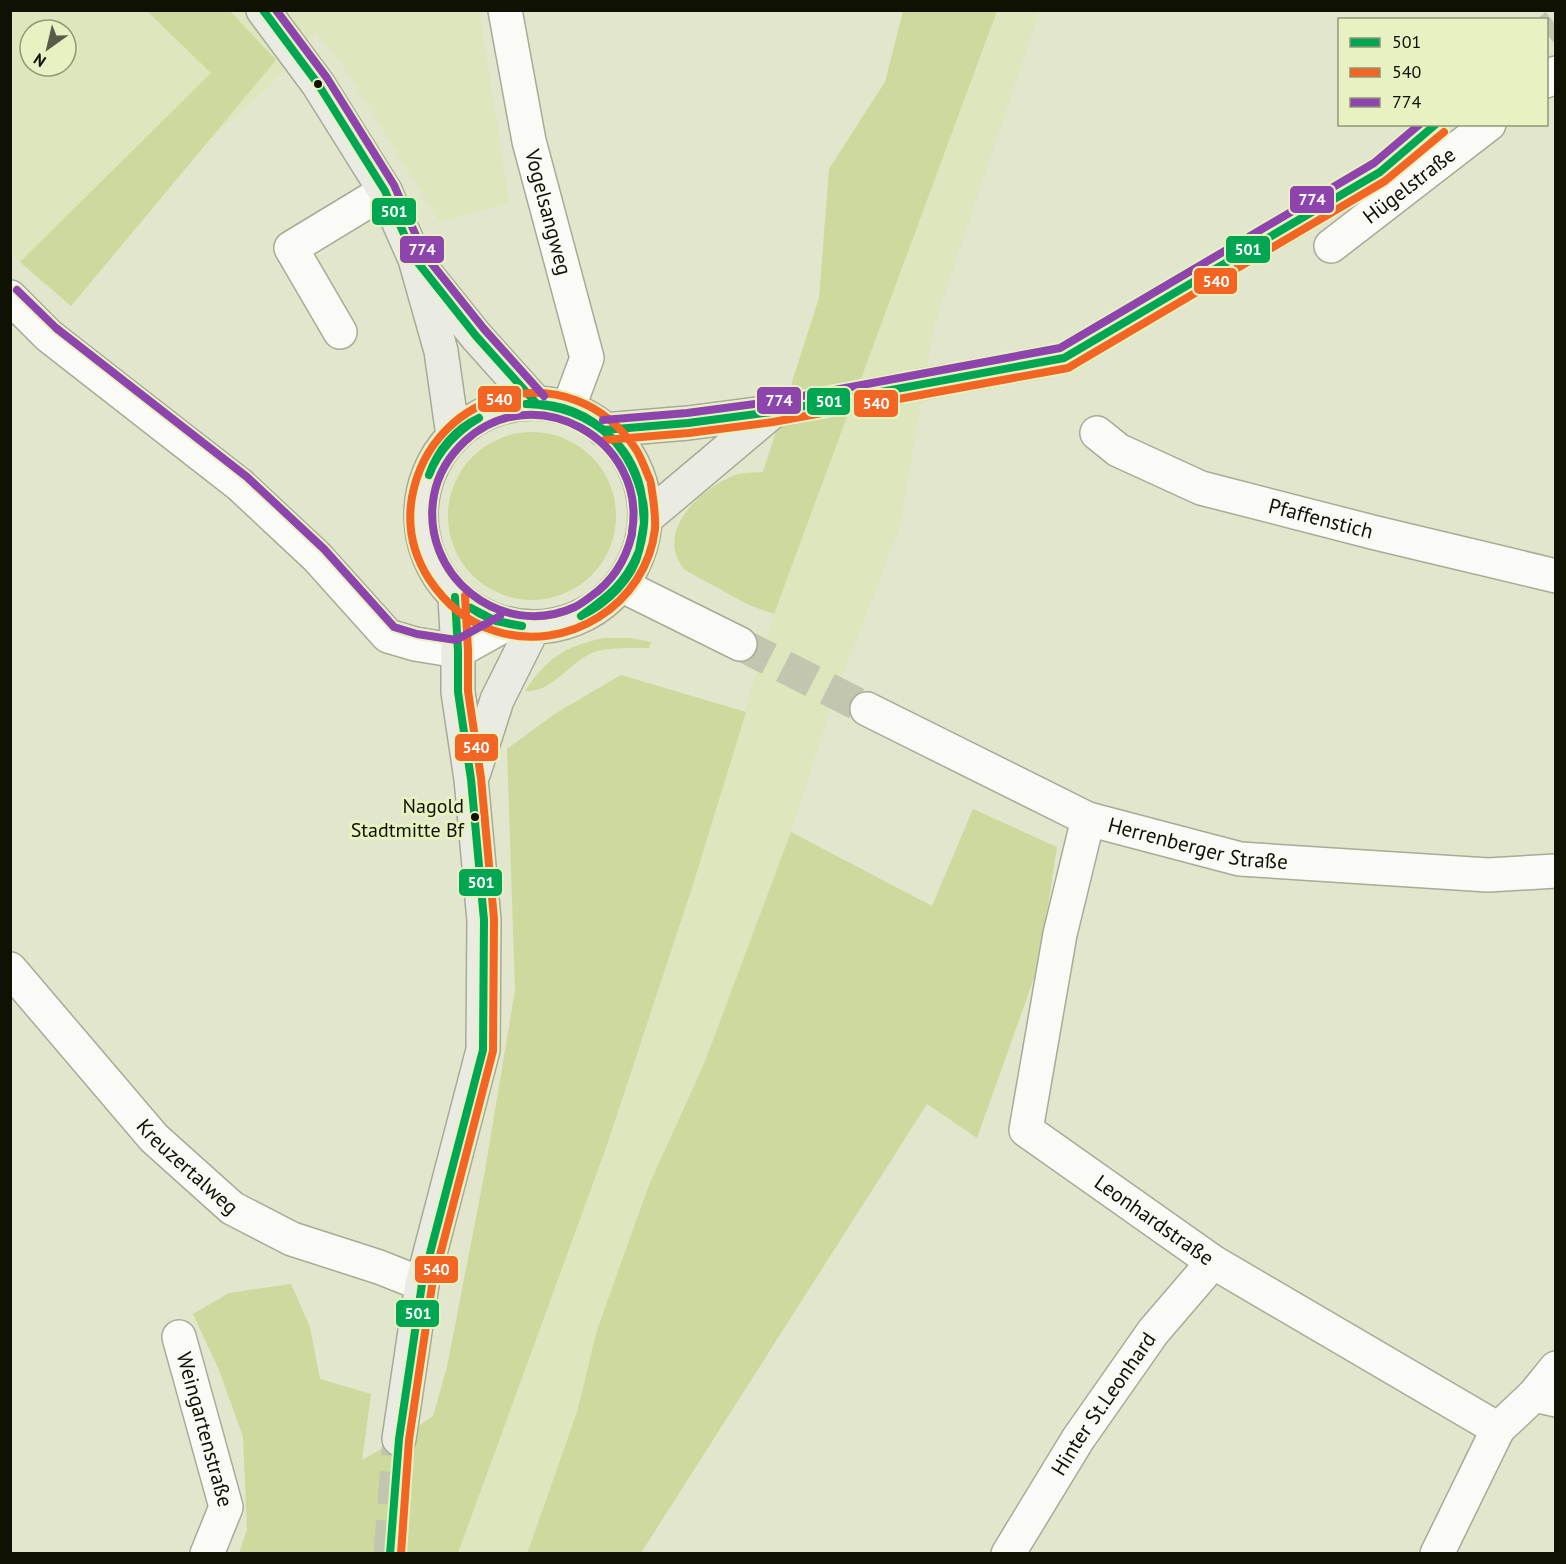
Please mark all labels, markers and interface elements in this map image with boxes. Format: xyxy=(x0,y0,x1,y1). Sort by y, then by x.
north arrow xyxy=(18,18,78,78)
legend xyxy=(1338,18,1548,126)
text: 501 xyxy=(1392,30,1421,53)
text: N xyxy=(30,49,50,72)
text: 540 xyxy=(1392,60,1422,83)
unlabelled marker xyxy=(312,78,324,90)
text: 774 xyxy=(1392,90,1422,113)
street label: Hügelstraße xyxy=(1357,141,1461,229)
street label: Vogelsangweg xyxy=(519,145,578,278)
line badge: 774 xyxy=(1289,185,1335,214)
text: 774 xyxy=(1298,189,1326,209)
line badge: 501 xyxy=(371,197,417,226)
text: 501 xyxy=(380,201,408,221)
line badge: 774 xyxy=(399,235,445,264)
line badge: 501 xyxy=(1225,235,1271,264)
text: 774 xyxy=(408,239,436,259)
text: 501 xyxy=(1234,239,1262,259)
line badge: 540 xyxy=(1193,267,1238,295)
text: 540 xyxy=(1202,271,1230,291)
line badge: 540 xyxy=(477,385,522,413)
line badge: 774 xyxy=(756,386,802,415)
line badge: 501 xyxy=(806,387,851,416)
text: 540 xyxy=(485,389,513,409)
line badge: 540 xyxy=(853,389,899,418)
text: 774 xyxy=(765,390,793,410)
text: 501 xyxy=(815,391,843,411)
text: 540 xyxy=(862,393,890,413)
street label: Pfaffenstich xyxy=(1266,492,1376,545)
line badge: 540 xyxy=(454,733,499,762)
text: 540 xyxy=(462,737,490,757)
place label: Nagold Stadtmitte Bf xyxy=(351,793,466,843)
marker: Nagold Stadtmitte Bf xyxy=(469,811,481,823)
street label: Herrenberger Straße xyxy=(1105,811,1289,875)
line badge: 501 xyxy=(458,868,503,897)
text: 501 xyxy=(467,872,495,892)
street label: Kreuzertalweg xyxy=(131,1113,244,1220)
street label: Leonhardstraße xyxy=(1089,1169,1219,1271)
line badge: 540 xyxy=(414,1255,459,1284)
text: 540 xyxy=(422,1259,450,1279)
line badge: 501 xyxy=(395,1299,440,1328)
text: 501 xyxy=(404,1303,432,1323)
street label: Hinter St.Leonhard xyxy=(1045,1327,1162,1480)
street label: Weingartenstraße xyxy=(171,1349,239,1510)

